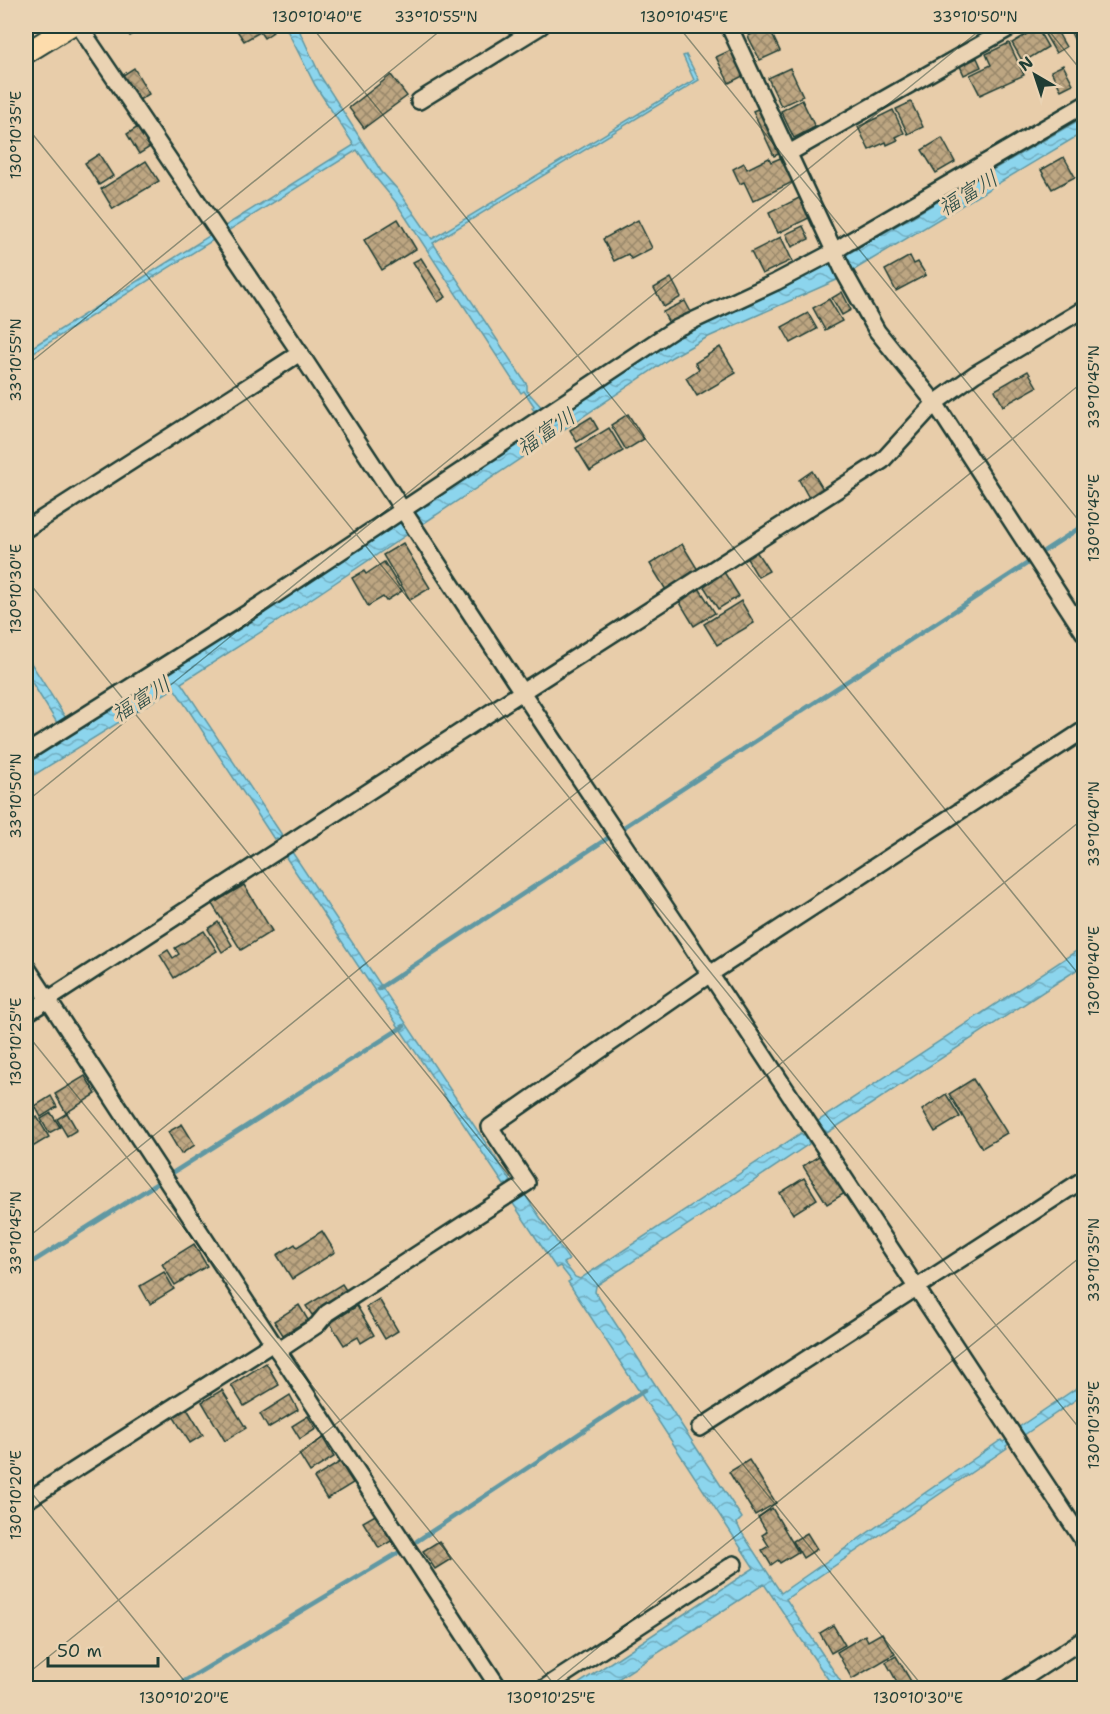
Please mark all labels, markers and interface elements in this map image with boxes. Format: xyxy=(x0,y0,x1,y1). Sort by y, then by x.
text: 130°10'40"E xyxy=(272,7,362,27)
text: 33°10'55"N xyxy=(394,7,478,27)
text: 130°10'45"E xyxy=(640,7,728,27)
text: 33°10'50"N xyxy=(932,7,1018,27)
north arrow xyxy=(1005,45,1065,105)
text: N xyxy=(1014,52,1037,76)
text: 130°10'35"E xyxy=(6,91,26,179)
water label: 福富川 xyxy=(932,164,1004,222)
text: 33°10'55"N xyxy=(6,318,26,402)
text: 33°10'45"N xyxy=(1084,345,1104,429)
water label: 福富川 xyxy=(511,402,581,462)
text: 130°10'45"E xyxy=(1084,474,1104,562)
text: 130°10'30"E xyxy=(6,544,26,634)
water label: 福富川 xyxy=(105,669,177,729)
text: 33°10'50"N xyxy=(6,753,26,839)
text: 33°10'40"N xyxy=(1084,781,1104,867)
text: 130°10'40"E xyxy=(1084,926,1104,1016)
text: 130°10'25"E xyxy=(6,998,26,1086)
text: 33°10'45"N xyxy=(6,1191,26,1275)
text: 33°10'35"N xyxy=(1084,1218,1104,1302)
text: 130°10'35"E xyxy=(1084,1381,1104,1469)
text: 130°10'20"E xyxy=(6,1450,26,1540)
scale bar xyxy=(48,1630,158,1668)
text: 50 m xyxy=(57,1639,102,1663)
text: 130°10'20"E xyxy=(139,1688,229,1708)
text: 130°10'25"E xyxy=(507,1688,595,1708)
text: 130°10'30"E xyxy=(873,1688,963,1708)

